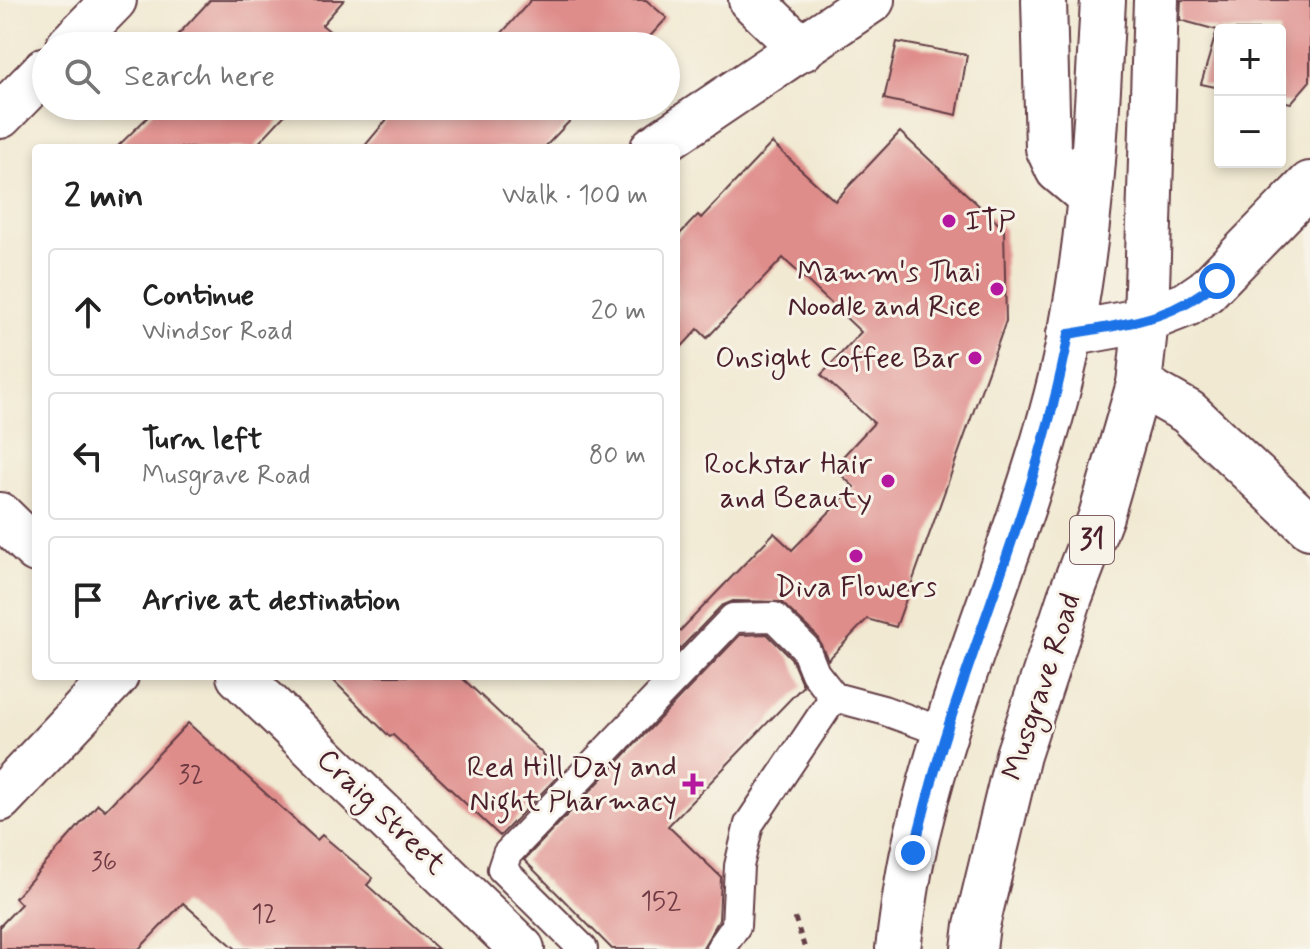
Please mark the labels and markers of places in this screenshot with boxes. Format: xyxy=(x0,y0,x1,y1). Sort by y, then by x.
place label: ITP xyxy=(965,202,1015,241)
marker: ITP xyxy=(940,212,958,230)
place label: Mamm's Thai Noodle and Rice xyxy=(787,253,981,326)
marker: Mamm's Thai Noodle and Rice xyxy=(988,280,1006,298)
place label: Onsight Coffee Bar xyxy=(715,339,960,380)
marker: Onsight Coffee Bar xyxy=(966,349,984,367)
place label: Rockstar Hair and Beauty xyxy=(704,445,873,518)
marker: Rockstar Hair and Beauty xyxy=(879,472,897,490)
marker: Diva Flowers xyxy=(847,547,865,565)
place label: Diva Flowers xyxy=(775,568,937,607)
place label: Red Hill Day and Night Pharmacy xyxy=(467,748,677,824)
marker: Red Hill Day and Night Pharmacy xyxy=(684,775,702,793)

